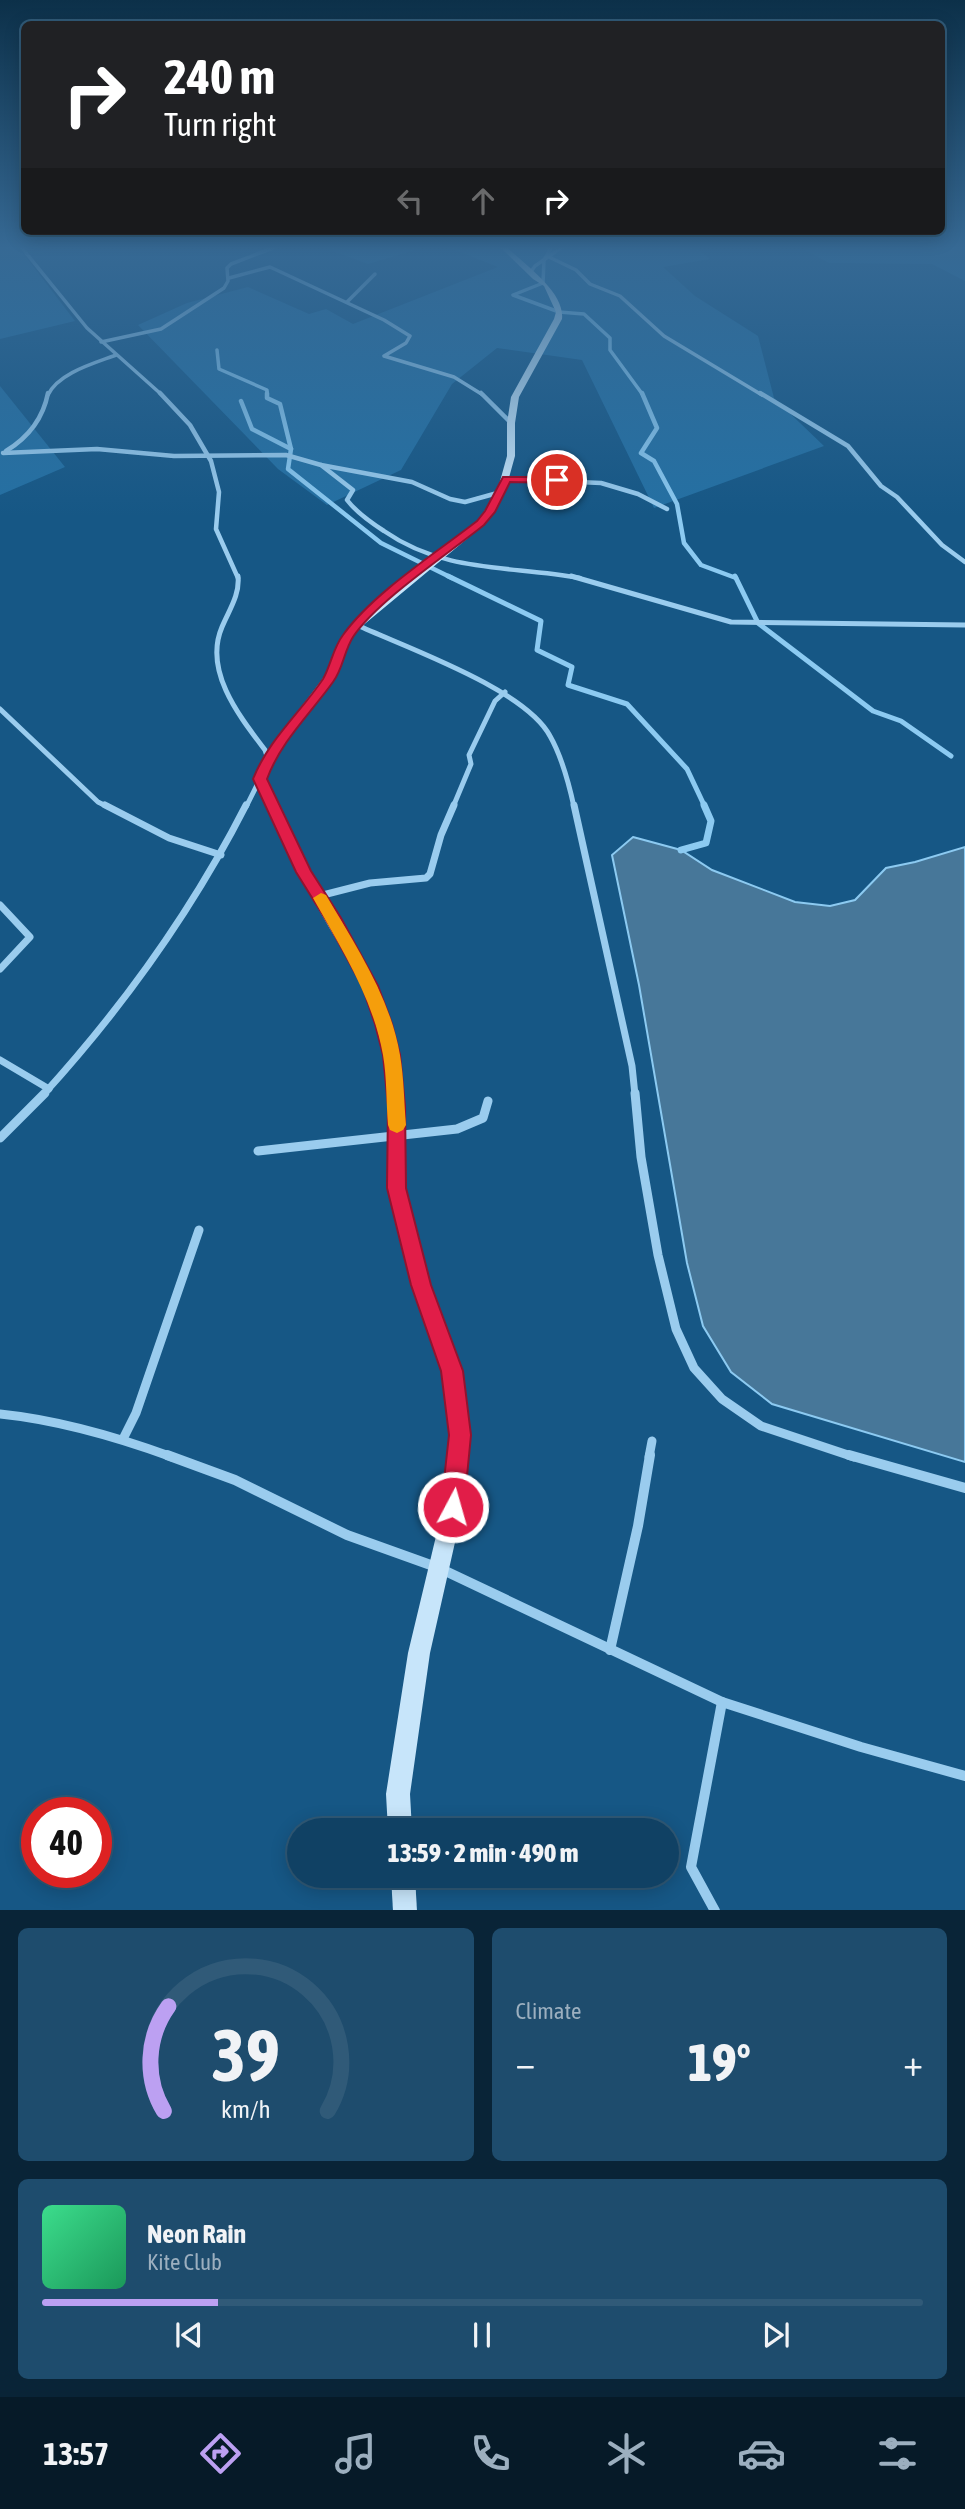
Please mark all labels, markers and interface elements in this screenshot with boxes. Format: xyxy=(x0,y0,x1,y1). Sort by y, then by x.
text: 240 m xyxy=(164,48,275,104)
icon: right xyxy=(49,49,140,140)
text: Turn right xyxy=(164,106,277,143)
icon: left xyxy=(391,182,429,220)
icon: ahead xyxy=(464,182,502,220)
icon: right xyxy=(537,182,575,220)
pin xyxy=(527,450,587,510)
icon: arrive xyxy=(538,461,576,499)
position arrow xyxy=(416,1470,490,1544)
speed limit sign: 40 xyxy=(21,1797,112,1888)
text: 13:59 · 2 min · 490 m xyxy=(388,1838,578,1868)
text: Climate xyxy=(516,1998,581,2024)
text: 39 xyxy=(212,2013,280,2096)
text: 19° xyxy=(688,2032,751,2092)
text: − xyxy=(516,2041,535,2084)
text: + xyxy=(903,2041,923,2084)
text: km/h xyxy=(221,2094,271,2122)
text: Neon Rain xyxy=(147,2219,246,2249)
text: Kite Club xyxy=(147,2249,222,2275)
icon: previous xyxy=(170,2316,208,2354)
icon: pause xyxy=(463,2316,501,2354)
icon: next xyxy=(757,2316,795,2354)
icon: directions xyxy=(196,2429,245,2478)
icon: music xyxy=(331,2429,380,2478)
icon: phone xyxy=(466,2429,515,2478)
icon: climate xyxy=(602,2429,651,2478)
icon: car xyxy=(737,2429,786,2478)
icon: filters xyxy=(873,2429,922,2478)
text: 13:57 xyxy=(43,2435,109,2472)

